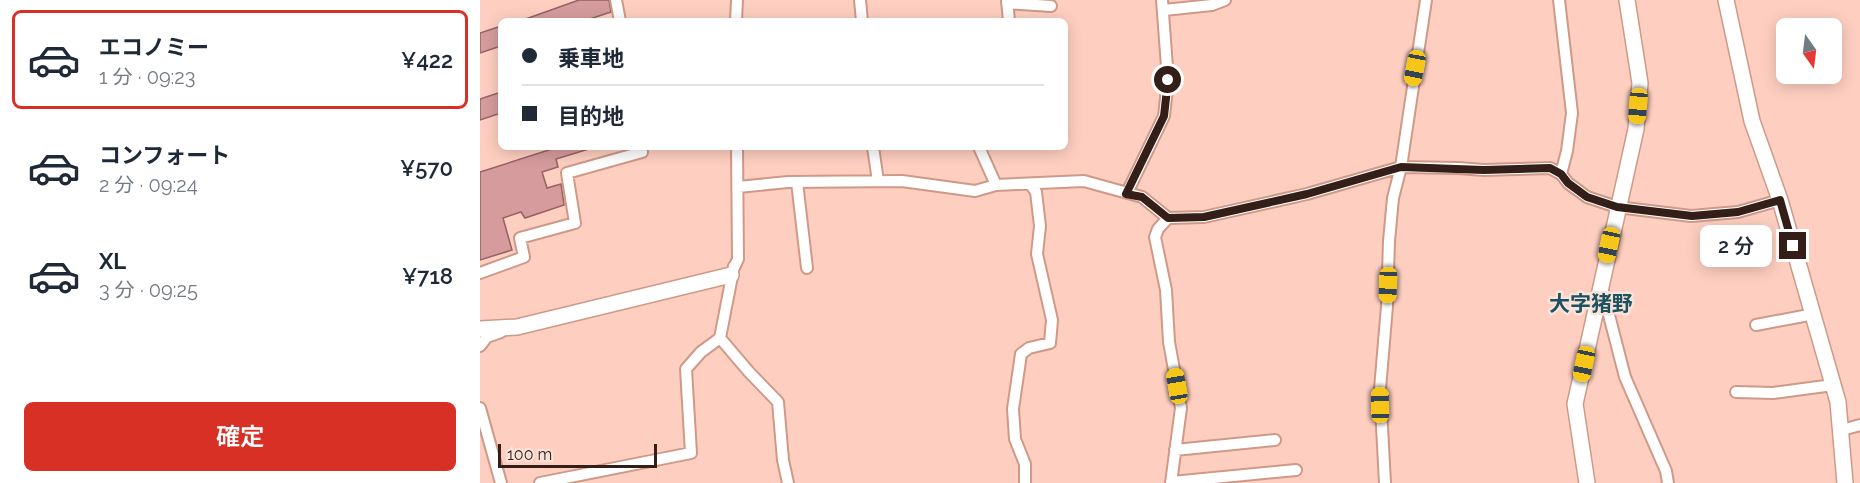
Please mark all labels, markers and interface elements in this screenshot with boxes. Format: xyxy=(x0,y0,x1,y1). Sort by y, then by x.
north arrow xyxy=(1776,18,1842,84)
map controls xyxy=(1776,18,1842,84)
icon: car xyxy=(27,33,81,87)
text: エコノミー xyxy=(99,34,209,60)
text: 乗車地 xyxy=(558,45,624,71)
text: ¥422 xyxy=(401,47,453,73)
car xyxy=(1403,49,1427,87)
text: 1 分 · 09:23 xyxy=(99,65,195,89)
route start xyxy=(1154,66,1181,93)
car xyxy=(1627,87,1649,125)
text: 目的地 xyxy=(558,103,624,129)
icon: car xyxy=(27,141,81,195)
text: コンフォート xyxy=(99,142,230,168)
text: ¥570 xyxy=(400,155,453,181)
text: 2 分 · 09:24 xyxy=(99,173,198,197)
callout: 2 分 xyxy=(1700,225,1772,267)
car xyxy=(1596,226,1622,264)
route end xyxy=(1779,232,1806,259)
text: 2 分 xyxy=(1718,234,1754,258)
text: XL xyxy=(99,248,126,274)
icon: car xyxy=(27,249,81,303)
text: ¥718 xyxy=(402,263,453,289)
car xyxy=(1378,267,1398,303)
text: 3 分 · 09:25 xyxy=(99,278,198,302)
district label: 大字猪野 xyxy=(1549,291,1633,316)
car xyxy=(1571,345,1597,383)
car xyxy=(1165,367,1189,405)
car xyxy=(1371,387,1389,423)
button: 確定 xyxy=(24,402,456,471)
scale bar xyxy=(498,441,657,468)
text: 100 m xyxy=(507,445,552,464)

